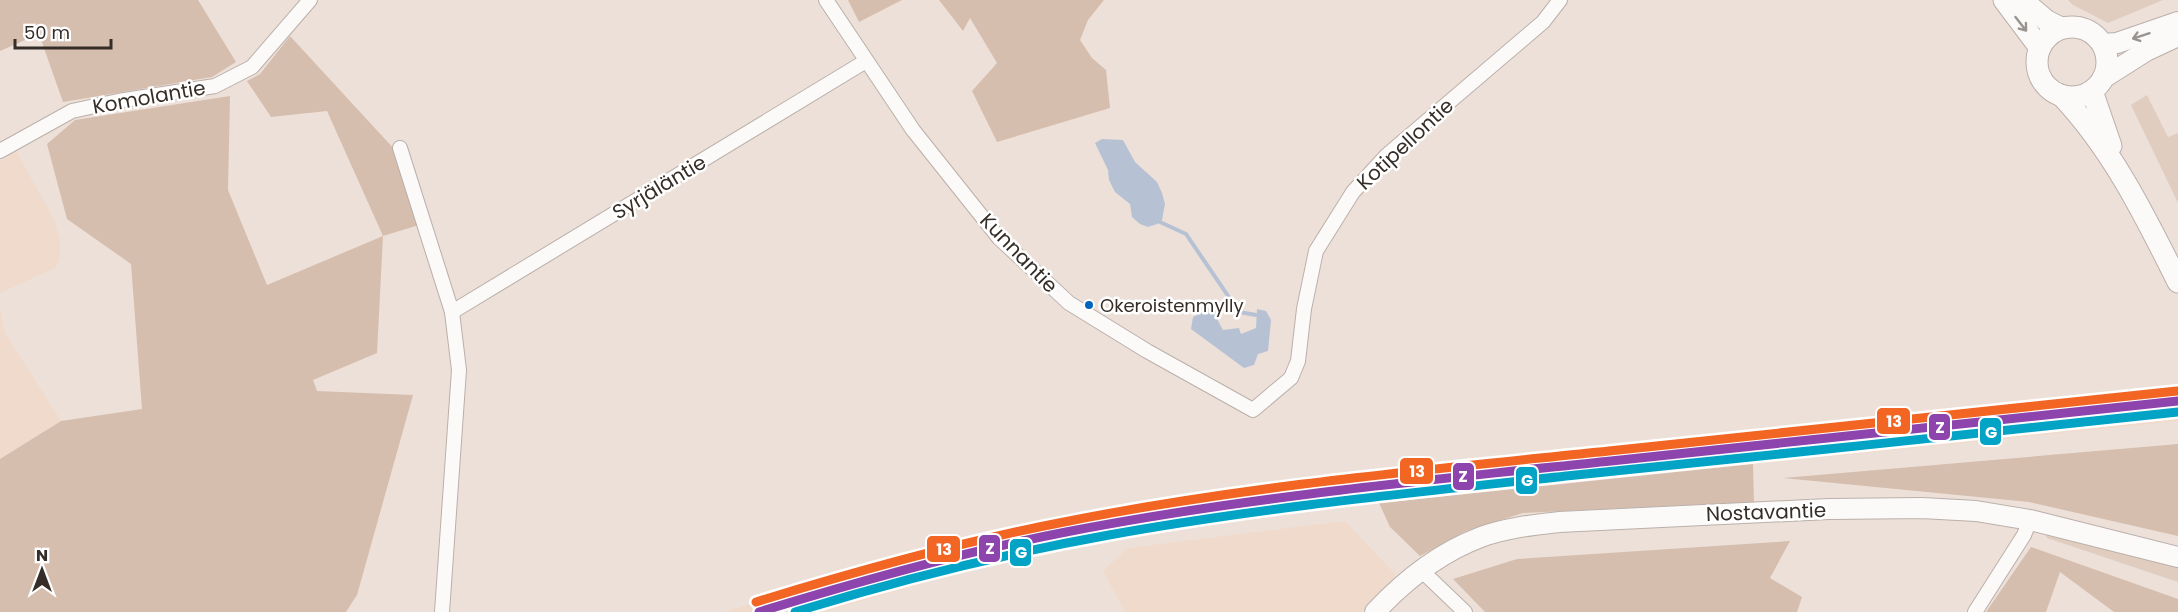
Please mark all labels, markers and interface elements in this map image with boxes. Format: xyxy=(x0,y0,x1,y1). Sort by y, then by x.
scale bar xyxy=(15,12,111,50)
one-way arrow xyxy=(2015,16,2028,32)
text: 50 m xyxy=(24,20,70,45)
one-way arrow xyxy=(2132,31,2151,42)
street label: Komolantie xyxy=(90,73,208,121)
street label: Kotipellontie xyxy=(1350,92,1460,196)
street label: Syrjäläntie xyxy=(607,148,711,226)
street label: Kunnantie xyxy=(974,207,1064,299)
place label: Okeroistenmylly xyxy=(1100,293,1244,318)
marker: Okeroistenmylly xyxy=(1083,299,1095,311)
line badge: 13 xyxy=(1876,407,1911,435)
text: 13 xyxy=(1886,410,1902,433)
line badge: Z xyxy=(1928,413,1951,441)
text: Z xyxy=(1935,416,1945,439)
line badge: G xyxy=(1979,417,2002,446)
text: G xyxy=(1985,421,1997,444)
line badge: 13 xyxy=(1399,457,1434,485)
text: 13 xyxy=(1409,460,1425,483)
line badge: Z xyxy=(1452,462,1475,491)
text: Z xyxy=(1458,465,1468,488)
line badge: G xyxy=(1515,466,1538,495)
text: G xyxy=(1521,469,1533,492)
street label: Nostavantie xyxy=(1705,496,1827,528)
line badge: Z xyxy=(978,534,1001,563)
line badge: 13 xyxy=(926,535,961,563)
text: Z xyxy=(985,537,995,560)
text: 13 xyxy=(936,538,952,561)
line badge: G xyxy=(1009,538,1032,567)
north arrow xyxy=(12,540,72,600)
text: G xyxy=(1015,541,1027,564)
text: N xyxy=(36,544,48,567)

